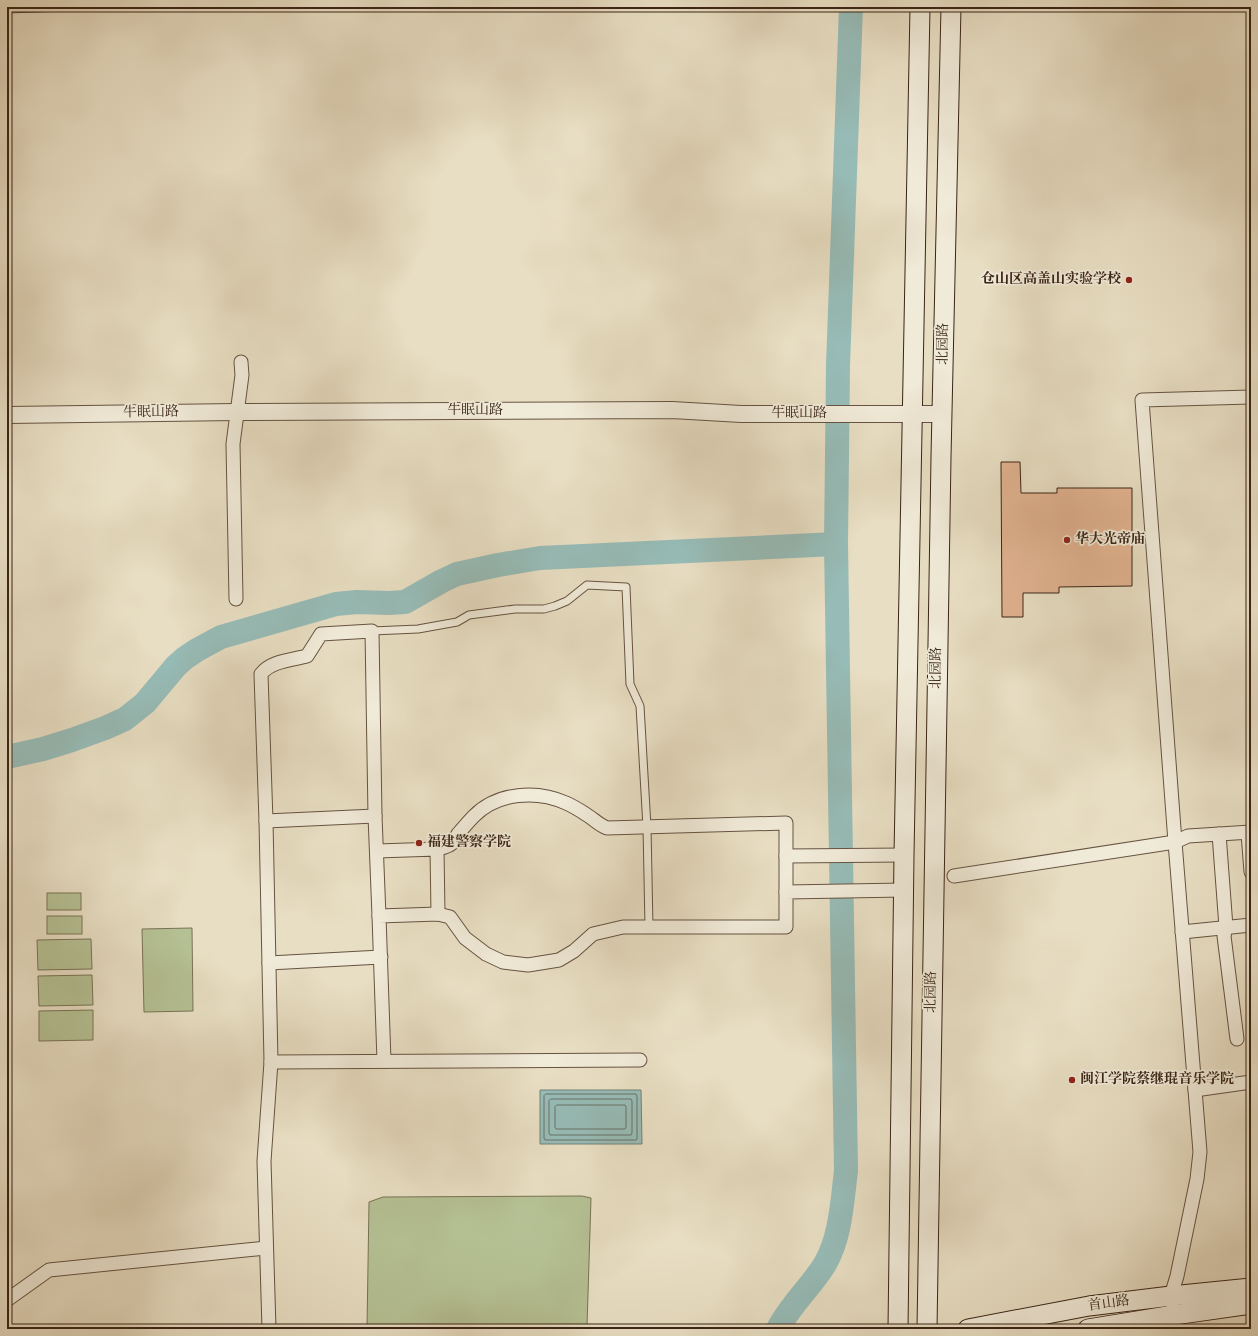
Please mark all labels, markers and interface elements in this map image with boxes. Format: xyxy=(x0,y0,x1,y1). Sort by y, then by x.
place label: 仓山区高盖山实验学校 xyxy=(981,270,1121,290)
marker: 仓山区高盖山实验学校 xyxy=(1124,275,1134,285)
street label: 北园路 xyxy=(934,323,954,365)
street label: 牛眠山路 xyxy=(447,401,503,421)
street label: 牛眠山路 xyxy=(123,403,179,423)
street label: 牛眠山路 xyxy=(771,404,827,424)
place label: 华大光帝庙 xyxy=(1075,530,1145,550)
marker: 华大光帝庙 xyxy=(1062,535,1072,545)
street label: 北园路 xyxy=(927,647,947,689)
place label: 福建警察学院 xyxy=(427,833,511,853)
marker: 福建警察学院 xyxy=(414,838,424,848)
street label: 北园路 xyxy=(922,971,942,1013)
place label: 闽江学院蔡继琨音乐学院 xyxy=(1080,1070,1234,1090)
marker: 闽江学院蔡继琨音乐学院 xyxy=(1067,1075,1077,1085)
street label: 首山路 xyxy=(1087,1291,1131,1317)

